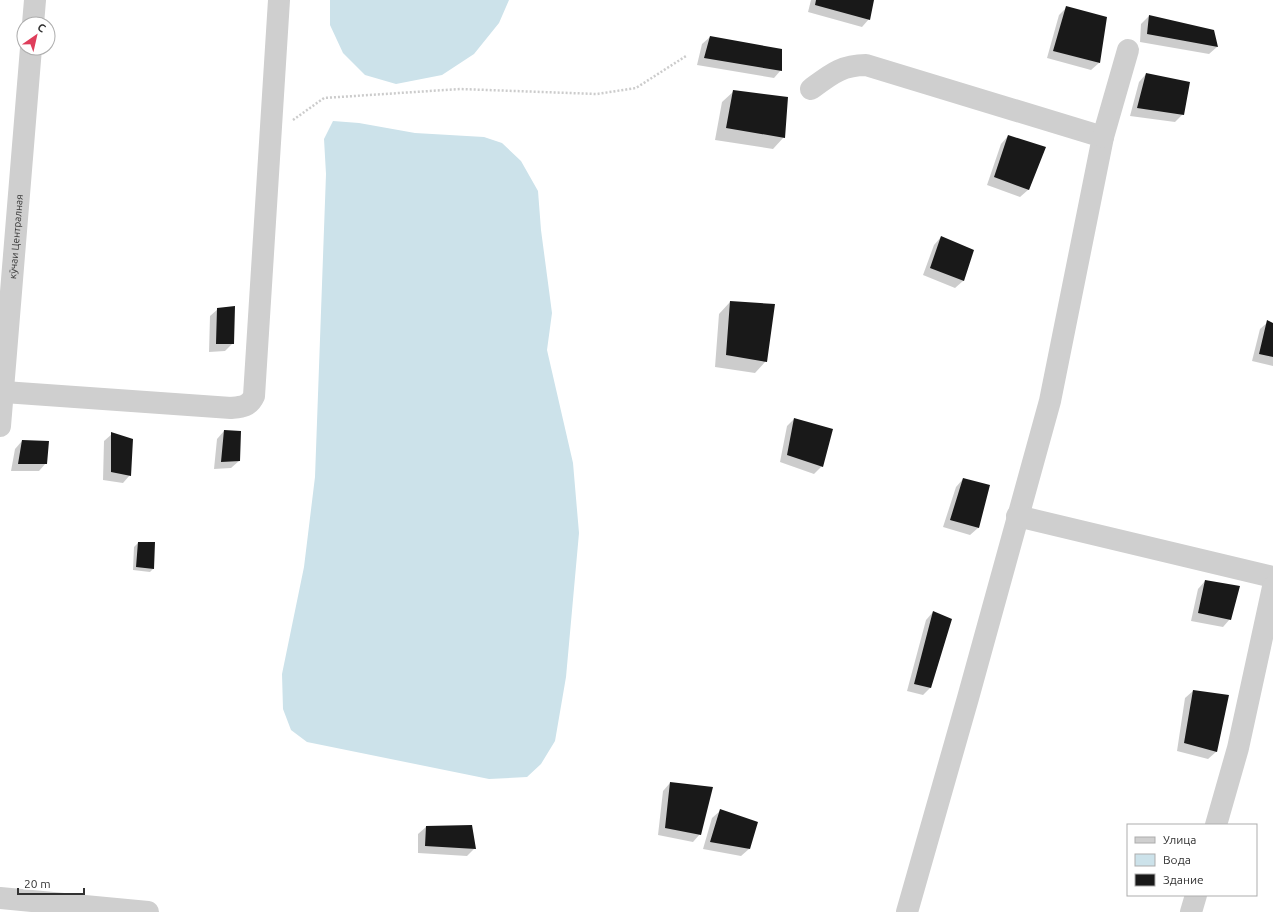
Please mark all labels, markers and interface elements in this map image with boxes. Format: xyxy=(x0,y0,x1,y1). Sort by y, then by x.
north arrow xyxy=(16,16,56,56)
text: С xyxy=(35,21,48,35)
street label: кӯчаи Централная xyxy=(7,194,24,279)
legend xyxy=(1127,824,1257,896)
text: Улица xyxy=(1163,833,1196,846)
text: Вода xyxy=(1163,853,1191,866)
scale bar xyxy=(18,870,84,896)
text: Здание xyxy=(1163,873,1204,886)
text: 20 m xyxy=(24,877,51,890)

